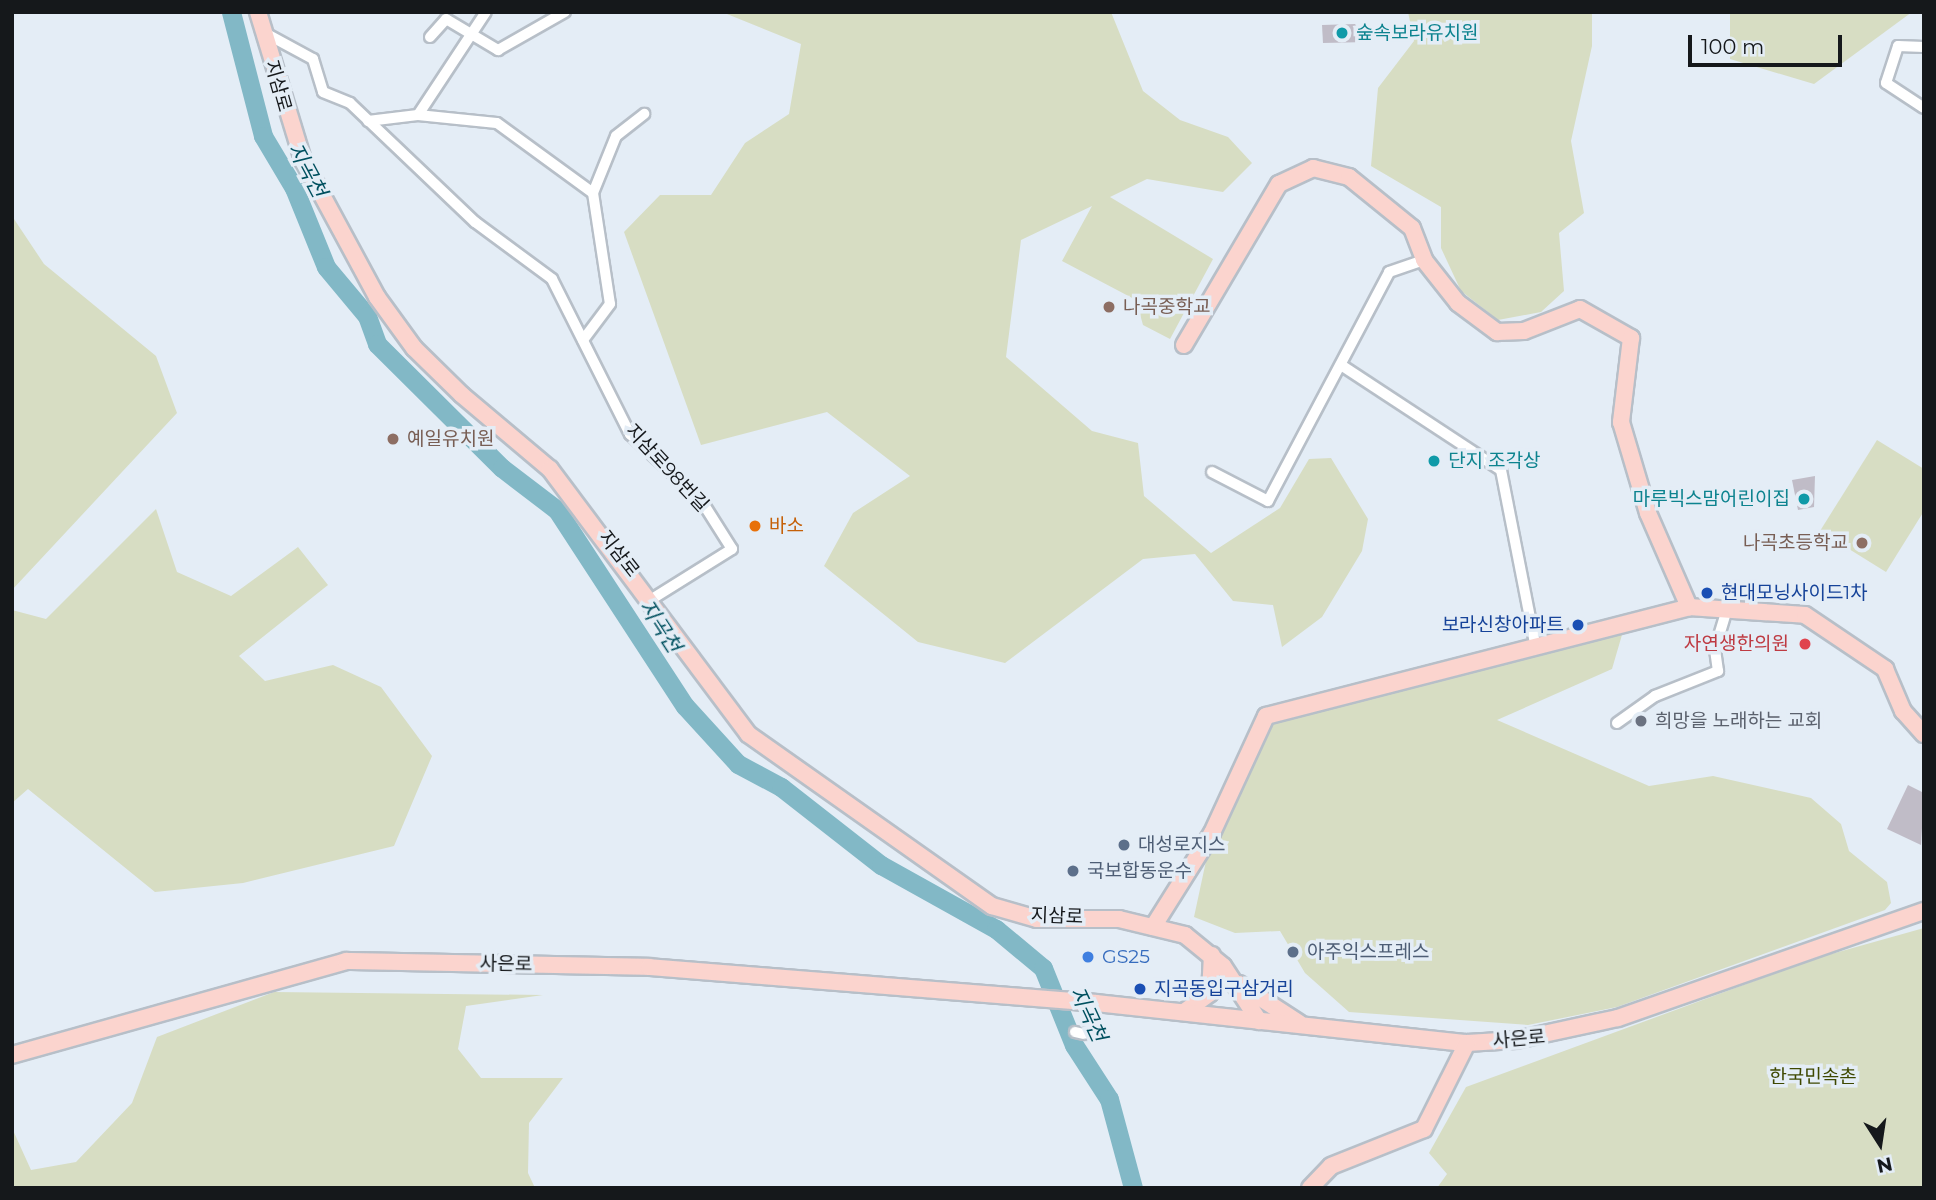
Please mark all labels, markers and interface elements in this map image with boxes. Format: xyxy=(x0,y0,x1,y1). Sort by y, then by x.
scale bar xyxy=(1691,21,1845,65)
place label: 숲속보라유치원 xyxy=(1356,22,1478,44)
marker: 숲속보라유치원 xyxy=(1334,25,1350,41)
text: 100 m xyxy=(1701,34,1764,59)
street label: 지삼로 xyxy=(260,58,296,114)
water label: 지곡천 xyxy=(282,138,332,202)
place label: 나곡중학교 xyxy=(1123,296,1210,318)
marker: 나곡중학교 xyxy=(1101,299,1117,315)
street label: 지삼로98번길 xyxy=(621,420,713,516)
place label: 예일유치원 xyxy=(407,428,494,450)
marker: 예일유치원 xyxy=(385,431,401,447)
place label: 단지 조각상 xyxy=(1448,450,1540,472)
marker: 단지 조각상 xyxy=(1426,453,1442,469)
place label: 마루빅스맘어린이집 xyxy=(1633,488,1790,510)
marker: 마루빅스맘어린이집 xyxy=(1796,491,1812,507)
place label: 바소 xyxy=(769,515,804,537)
marker: 바소 xyxy=(747,518,763,534)
street label: 지삼로 xyxy=(594,526,644,582)
place label: 나곡초등학교 xyxy=(1743,532,1848,554)
marker: 나곡초등학교 xyxy=(1854,535,1870,551)
place label: 현대모닝사이드1차 xyxy=(1721,582,1868,604)
marker: 현대모닝사이드1차 xyxy=(1699,585,1715,601)
water label: 지곡천 xyxy=(634,595,686,657)
place label: 보라신창아파트 xyxy=(1442,614,1564,636)
marker: 보라신창아파트 xyxy=(1570,617,1586,633)
place label: 자연생한의원 xyxy=(1684,633,1789,655)
marker: 자연생한의원 xyxy=(1795,634,1815,654)
place label: 희망을 노래하는 교회 xyxy=(1655,710,1822,732)
marker: 희망을 노래하는 교회 xyxy=(1633,713,1649,729)
place label: 대성로지스 xyxy=(1138,834,1225,856)
marker: 대성로지스 xyxy=(1116,837,1132,853)
place label: 국보합동운수 xyxy=(1087,860,1192,882)
marker: 국보합동운수 xyxy=(1065,863,1081,879)
street label: 지삼로 xyxy=(1030,904,1084,928)
place label: 아주익스프레스 xyxy=(1307,941,1429,963)
marker: 아주익스프레스 xyxy=(1285,944,1301,960)
place label: GS25 xyxy=(1102,946,1150,968)
marker: GS25 xyxy=(1080,949,1096,965)
street label: 사은로 xyxy=(480,952,532,976)
place label: 지곡동입구삼거리 xyxy=(1154,978,1294,1000)
marker: 지곡동입구삼거리 xyxy=(1132,981,1148,997)
water label: 지곡천 xyxy=(1064,982,1112,1046)
street label: 사은로 xyxy=(1492,1025,1546,1053)
park label: 한국민속촌 xyxy=(1769,1066,1857,1088)
north arrow xyxy=(1845,1109,1915,1179)
text: N xyxy=(1875,1152,1894,1178)

